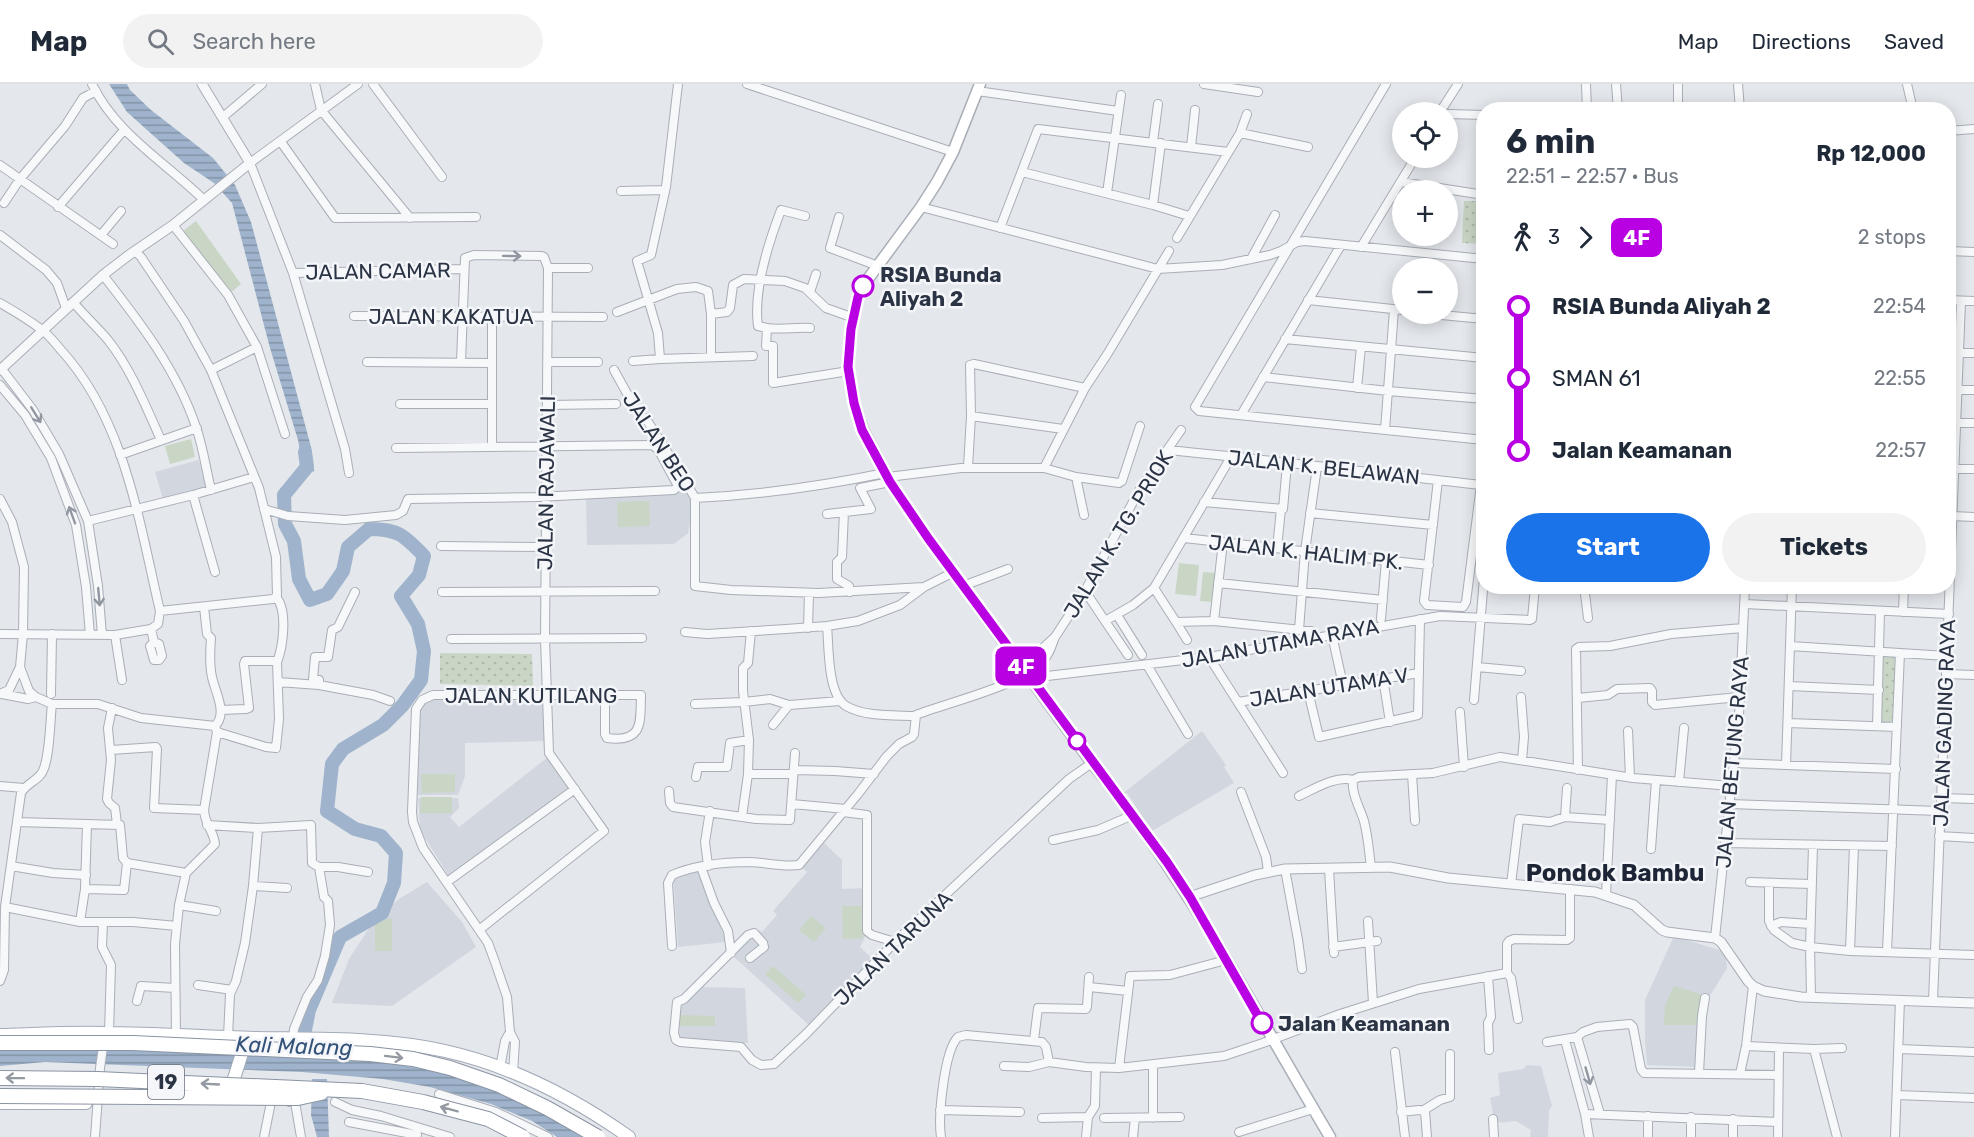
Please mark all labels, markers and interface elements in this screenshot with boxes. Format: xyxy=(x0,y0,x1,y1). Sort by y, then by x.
search box xyxy=(123,14,543,68)
text: Map xyxy=(30,25,87,58)
icon: search xyxy=(144,25,177,58)
text: Search here xyxy=(192,28,316,55)
text: Map xyxy=(1678,29,1719,54)
text: Directions xyxy=(1752,29,1851,54)
text: Saved xyxy=(1884,29,1944,54)
map controls xyxy=(1392,102,1458,324)
button: locate xyxy=(1392,102,1458,168)
text: 6 min xyxy=(1506,122,1595,161)
text: Rp 12,000 xyxy=(1816,140,1926,167)
text: 22:51 – 22:57 · Bus xyxy=(1506,164,1679,188)
button: + xyxy=(1392,180,1458,246)
icon: walk xyxy=(1506,221,1539,254)
icon: forward xyxy=(1569,221,1602,254)
text: 3 xyxy=(1548,225,1560,249)
text: 4F xyxy=(1623,225,1650,250)
text: 2 stops xyxy=(1858,225,1926,249)
one-way arrow xyxy=(501,250,521,262)
street label: JALAN CAMAR xyxy=(305,257,451,285)
button: − xyxy=(1392,258,1458,324)
place label: RSIA Bunda Aliyah 2 xyxy=(880,262,1002,311)
marker: RSIA Bunda Aliyah 2 xyxy=(852,275,874,297)
text: RSIA Bunda Aliyah 2 xyxy=(1552,293,1771,320)
text: 22:54 xyxy=(1873,294,1926,318)
street label: JALAN KAKATUA xyxy=(368,304,534,329)
text: SMAN 61 xyxy=(1552,365,1641,392)
text: 22:55 xyxy=(1874,366,1926,390)
street label: JALAN BEO xyxy=(618,388,700,496)
street label: JALAN RAJAWALI xyxy=(532,395,560,571)
one-way arrow xyxy=(30,407,42,423)
text: Jalan Keamanan xyxy=(1552,437,1732,464)
text: 22:57 xyxy=(1875,438,1926,462)
street label: JALAN K. BELAWAN xyxy=(1227,444,1421,490)
street label: JALAN K. TG. PRIOK xyxy=(1058,445,1178,622)
one-way arrow xyxy=(65,506,76,525)
button: Start xyxy=(1506,513,1710,582)
button: Tickets xyxy=(1722,513,1926,582)
street label: JALAN K. HALIM PK. xyxy=(1207,529,1405,575)
one-way arrow xyxy=(94,587,105,607)
street label: JALAN UTAMA RAYA xyxy=(1179,613,1381,673)
street label: JALAN GADING RAYA xyxy=(1928,619,1960,827)
line badge: 4F xyxy=(994,646,1048,686)
text: 4F xyxy=(1007,654,1035,679)
street label: JALAN BETUNG RAYA xyxy=(1710,655,1754,869)
street label: JALAN UTAMA V xyxy=(1248,662,1411,712)
street label: JALAN KUTILANG xyxy=(445,683,617,708)
unlabelled marker xyxy=(1068,732,1086,750)
district label: Pondok Bambu xyxy=(1526,859,1704,887)
street label: JALAN TARUNA xyxy=(829,886,957,1010)
place label: Jalan Keamanan xyxy=(1278,1011,1450,1036)
marker: Jalan Keamanan xyxy=(1251,1012,1273,1034)
water label: Kali Malang xyxy=(235,1030,353,1062)
one-way arrow xyxy=(384,1052,403,1063)
road number: 19 xyxy=(148,1065,184,1099)
one-way arrow xyxy=(1583,1066,1595,1085)
one-way arrow xyxy=(6,1072,26,1084)
one-way arrow xyxy=(201,1079,221,1090)
one-way arrow xyxy=(440,1103,459,1114)

